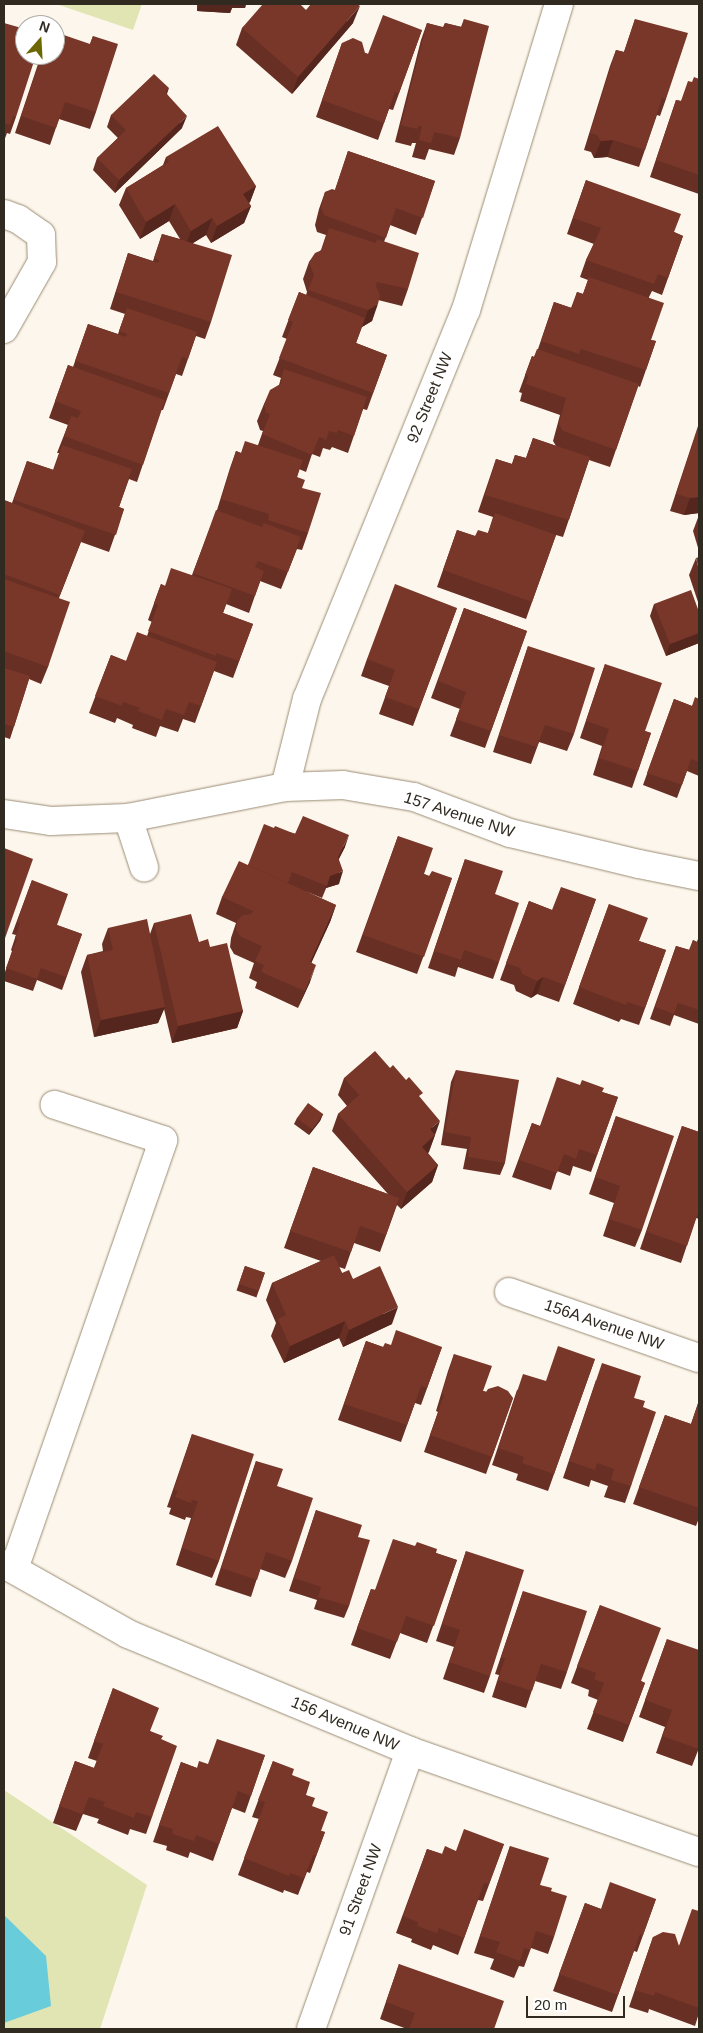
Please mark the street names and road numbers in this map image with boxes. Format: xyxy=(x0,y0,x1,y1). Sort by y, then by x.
street label: 92 Street NW xyxy=(403,350,457,446)
street label: 157 Avenue NW xyxy=(401,788,517,842)
street label: 156A Avenue NW xyxy=(541,1295,667,1355)
street label: 156 Avenue NW xyxy=(288,1692,402,1756)
street label: 91 Street NW xyxy=(336,1842,386,1938)

